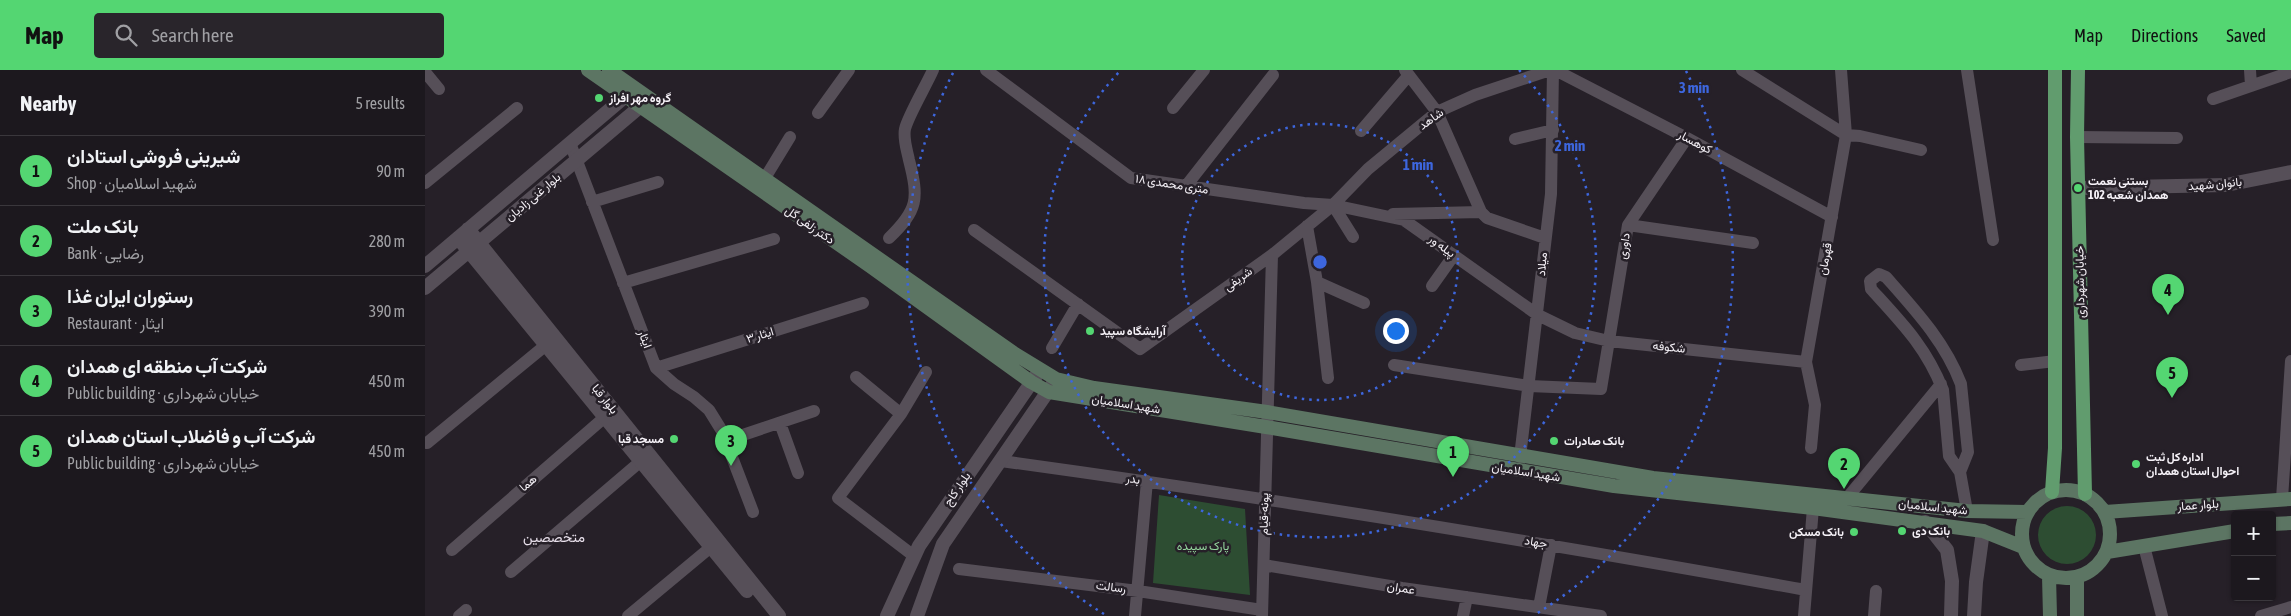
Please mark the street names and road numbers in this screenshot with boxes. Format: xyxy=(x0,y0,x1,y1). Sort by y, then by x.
street label: شاهد xyxy=(1416,105,1446,133)
street label: کوهسار xyxy=(1674,127,1714,158)
street label: بلوار غنی زادیان xyxy=(503,170,564,225)
street label: ۱۸ متری محمدی xyxy=(1134,171,1210,198)
street label: بانوان شهید xyxy=(2187,175,2243,194)
street label: دکتر زلفی گل xyxy=(782,203,838,248)
street label: پیله ور xyxy=(1425,231,1458,261)
street label: داوری xyxy=(1615,232,1634,260)
street label: قهرمان xyxy=(1815,242,1836,277)
street label: خیابان شهرداری xyxy=(2072,246,2089,318)
street label: میلاد xyxy=(1534,252,1550,276)
street label: شریفی xyxy=(1221,264,1255,295)
street label: ایثار ۳ xyxy=(745,324,776,347)
street label: ایثار xyxy=(634,327,655,350)
street label: شکوفه xyxy=(1652,338,1686,357)
street label: بلوار قبا xyxy=(588,381,621,417)
street label: شهید اسلامیان xyxy=(1091,392,1161,417)
street label: شهید اسلامیان xyxy=(1491,460,1561,485)
street label: بلوار کاج xyxy=(941,469,975,510)
street label: بدر xyxy=(1124,471,1141,488)
street label: هما xyxy=(516,472,540,494)
street label: پونه-قیام xyxy=(1257,493,1272,535)
street label: شهید اسلامیان xyxy=(1898,496,1968,519)
street label: بلوار عمار xyxy=(2176,497,2219,515)
street label: جهاد xyxy=(1523,533,1548,552)
street label: رسالت xyxy=(1095,578,1127,597)
street label: عمران xyxy=(1386,579,1416,598)

